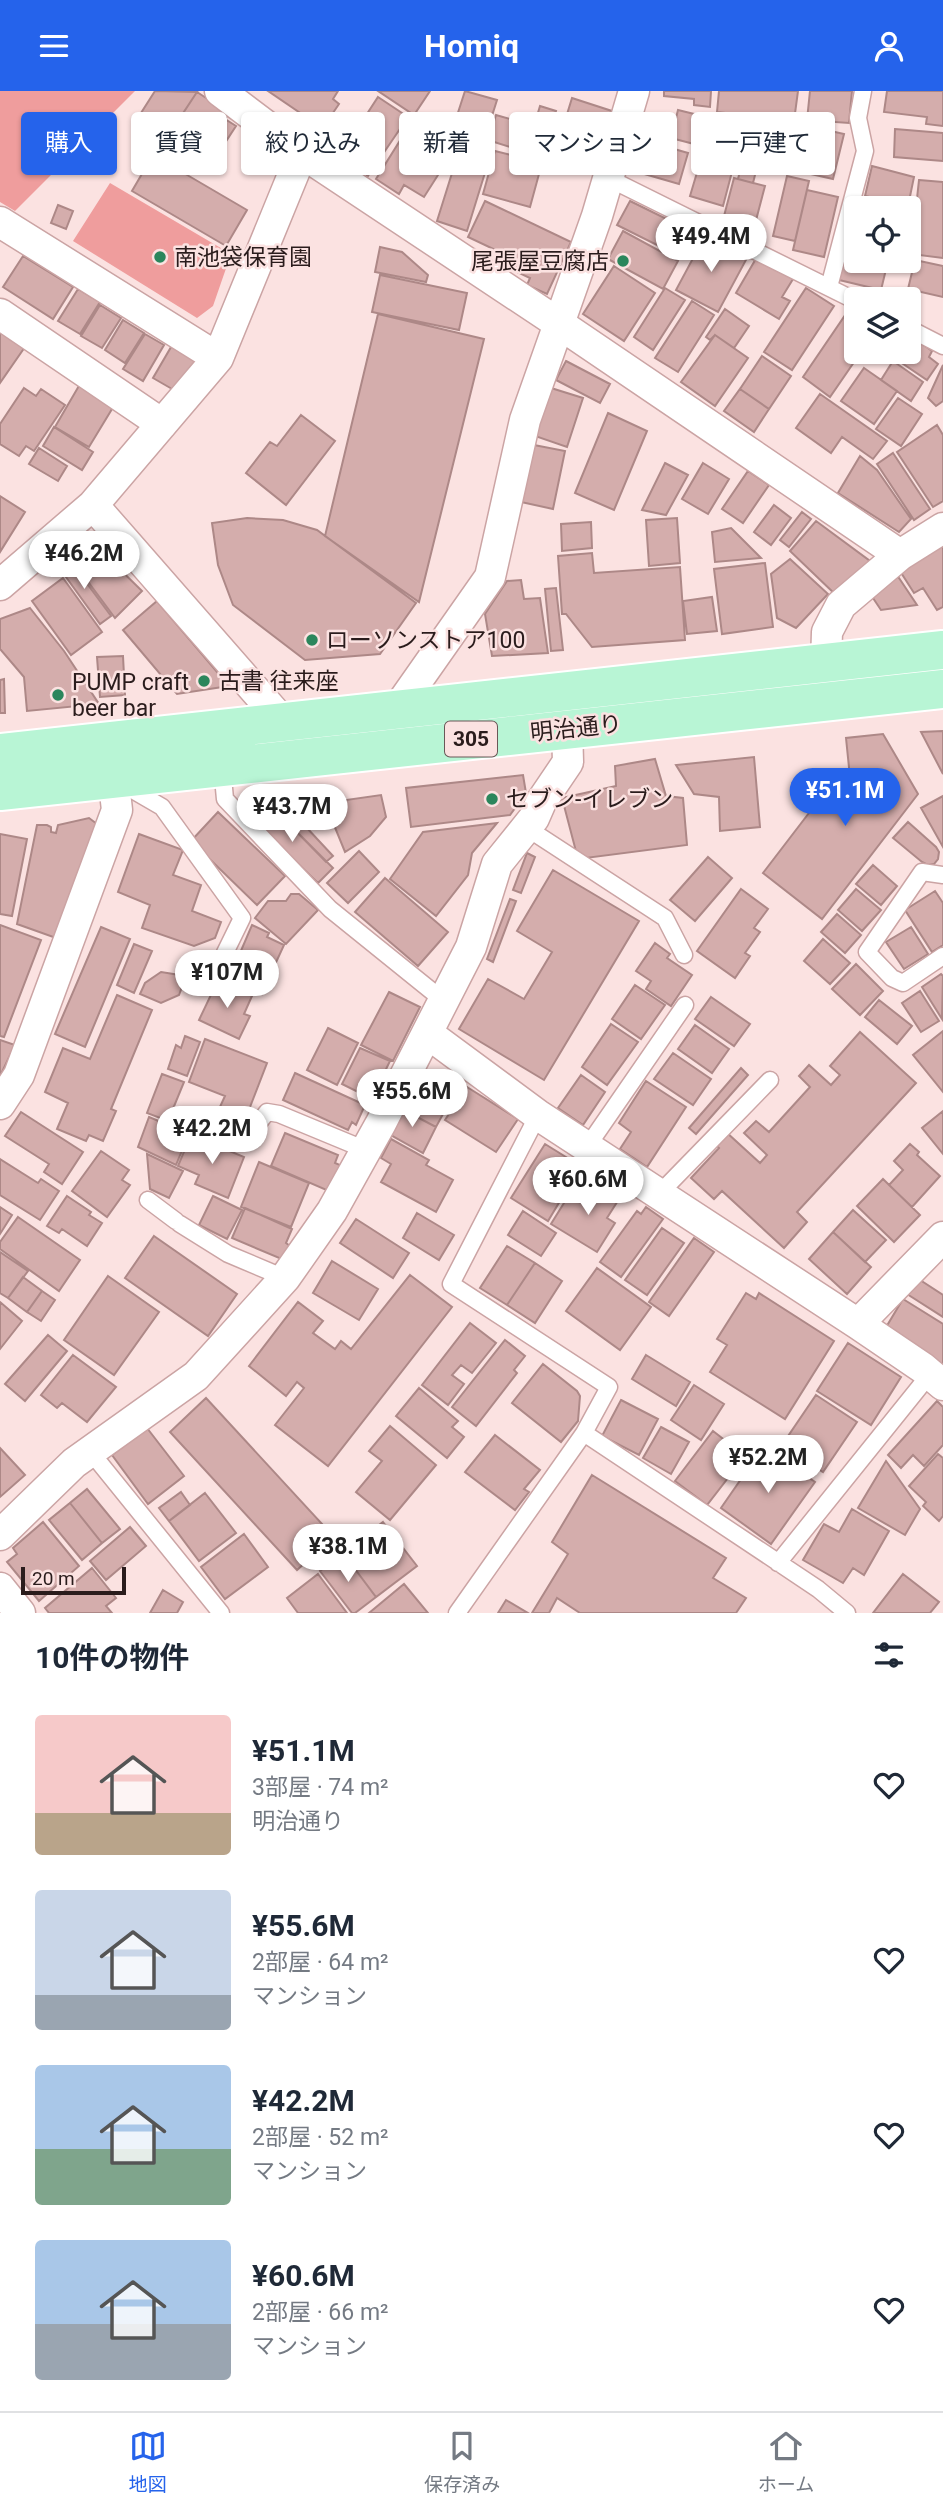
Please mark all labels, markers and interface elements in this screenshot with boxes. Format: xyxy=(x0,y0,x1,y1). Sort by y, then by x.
icon: menu xyxy=(35,27,73,65)
text: Homiq xyxy=(424,27,519,65)
icon: person xyxy=(870,27,908,65)
chip: 購入 xyxy=(21,112,117,175)
chip: 賃貸 xyxy=(131,112,227,175)
chip: 絞り込み xyxy=(241,112,385,175)
chip: 新着 xyxy=(399,112,495,175)
chip: マンション xyxy=(509,112,677,175)
chip: 一戸建て xyxy=(691,112,835,175)
map controls xyxy=(844,196,921,364)
button: locate xyxy=(844,196,921,273)
pin: ¥49.4M xyxy=(654,215,768,274)
text: ¥49.4M xyxy=(672,223,750,250)
place label: 南池袋保育園 xyxy=(174,244,312,271)
place label: 尾張屋豆腐店 xyxy=(471,248,609,275)
marker: 南池袋保育園 xyxy=(152,249,168,265)
marker: 尾張屋豆腐店 xyxy=(615,253,631,269)
button: layers xyxy=(844,287,921,364)
pin: ¥46.2M xyxy=(27,531,141,591)
text: ¥46.2M xyxy=(45,540,123,567)
place label: ローソンストア100 xyxy=(326,627,525,654)
marker: ローソンストア100 xyxy=(304,632,320,648)
place label: 古書 往来座 xyxy=(218,668,339,695)
place label: PUMP craft beer bar xyxy=(72,669,189,722)
marker: 古書 往来座 xyxy=(196,673,212,689)
marker: PUMP craft beer bar xyxy=(50,687,66,703)
street label: 明治通り xyxy=(529,710,623,747)
road number: 305 xyxy=(445,721,497,757)
pin: ¥51.1M xyxy=(788,769,902,828)
text: ¥51.1M xyxy=(806,777,884,804)
pin: ¥43.7M xyxy=(235,785,349,844)
place label: セブン-イレブン xyxy=(506,786,673,813)
marker: セブン-イレブン xyxy=(484,791,500,807)
text: ¥43.7M xyxy=(253,793,331,820)
pin: ¥107M xyxy=(178,951,276,1010)
text: ¥107M xyxy=(191,959,263,986)
pin: ¥55.6M xyxy=(355,1069,469,1129)
text: ¥55.6M xyxy=(373,1078,451,1105)
pin: ¥42.2M xyxy=(155,1107,269,1166)
text: ¥42.2M xyxy=(173,1115,251,1142)
pin: ¥60.6M xyxy=(531,1157,645,1217)
text: ¥60.6M xyxy=(549,1166,627,1193)
pin: ¥52.2M xyxy=(711,1435,825,1495)
text: ¥52.2M xyxy=(729,1444,807,1471)
pin: ¥38.1M xyxy=(291,1525,405,1584)
text: ¥38.1M xyxy=(309,1533,387,1560)
scale bar xyxy=(21,1564,126,1596)
text: 20 m xyxy=(32,1567,75,1590)
icon: filters xyxy=(870,1636,908,1674)
text: 10件の物件 xyxy=(35,1640,189,1675)
text: ¥51.1M xyxy=(252,1733,355,1768)
icon: home xyxy=(91,1743,175,1827)
icon: heart xyxy=(870,1766,908,1804)
text: 3部屋 · 74 m² xyxy=(252,1774,389,1801)
text: 明治通り xyxy=(252,1808,344,1835)
text: ¥55.6M xyxy=(252,1908,355,1943)
icon: home xyxy=(91,1918,175,2002)
icon: heart xyxy=(870,1941,908,1979)
text: 2部屋 · 64 m² xyxy=(252,1949,389,1976)
text: マンション xyxy=(252,1983,367,2010)
text: ¥42.2M xyxy=(252,2083,355,2118)
icon: home xyxy=(91,2093,175,2177)
icon: heart xyxy=(870,2116,908,2154)
text: 2部屋 · 52 m² xyxy=(252,2124,389,2151)
text: マンション xyxy=(252,2158,367,2185)
text: ¥60.6M xyxy=(252,2258,355,2293)
icon: home xyxy=(91,2268,175,2352)
icon: heart xyxy=(870,2291,908,2329)
text: 2部屋 · 66 m² xyxy=(252,2299,389,2326)
text: マンション xyxy=(252,2333,367,2360)
tab: 地図 xyxy=(129,2427,167,2496)
tab: 保存済み xyxy=(424,2427,500,2496)
tab: ホーム xyxy=(758,2427,814,2496)

